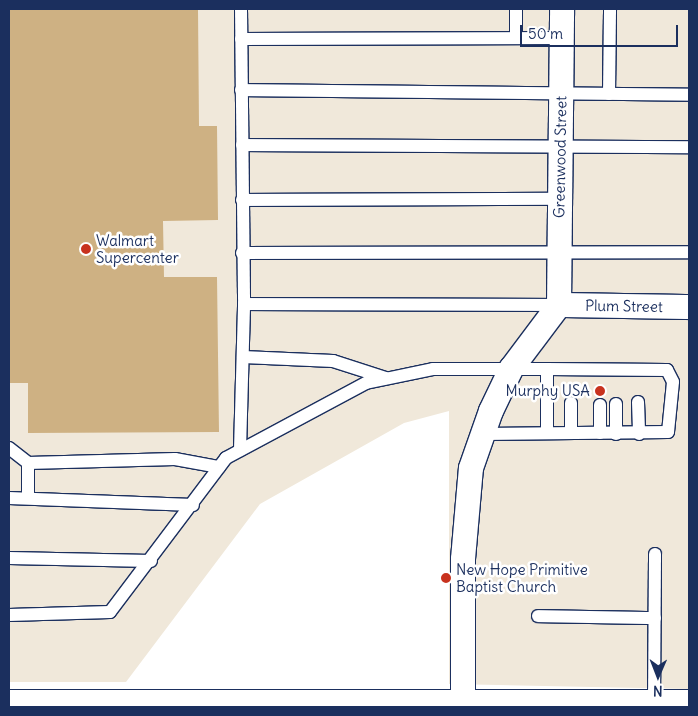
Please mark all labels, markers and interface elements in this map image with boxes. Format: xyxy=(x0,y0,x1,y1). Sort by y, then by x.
scale bar xyxy=(523,15,680,47)
text: 50 m xyxy=(528,24,563,43)
street label: Greenwood Street xyxy=(550,96,570,218)
place label: Walmart Supercenter xyxy=(96,231,179,266)
marker: Walmart Supercenter xyxy=(80,243,92,255)
street label: Plum Street xyxy=(585,296,663,316)
place label: Murphy USA xyxy=(506,382,590,400)
marker: Murphy USA xyxy=(594,385,606,397)
place label: New Hope Primitive Baptist Church xyxy=(456,560,588,595)
marker: New Hope Primitive Baptist Church xyxy=(440,572,452,584)
north arrow xyxy=(633,651,683,701)
text: N xyxy=(653,682,663,700)

